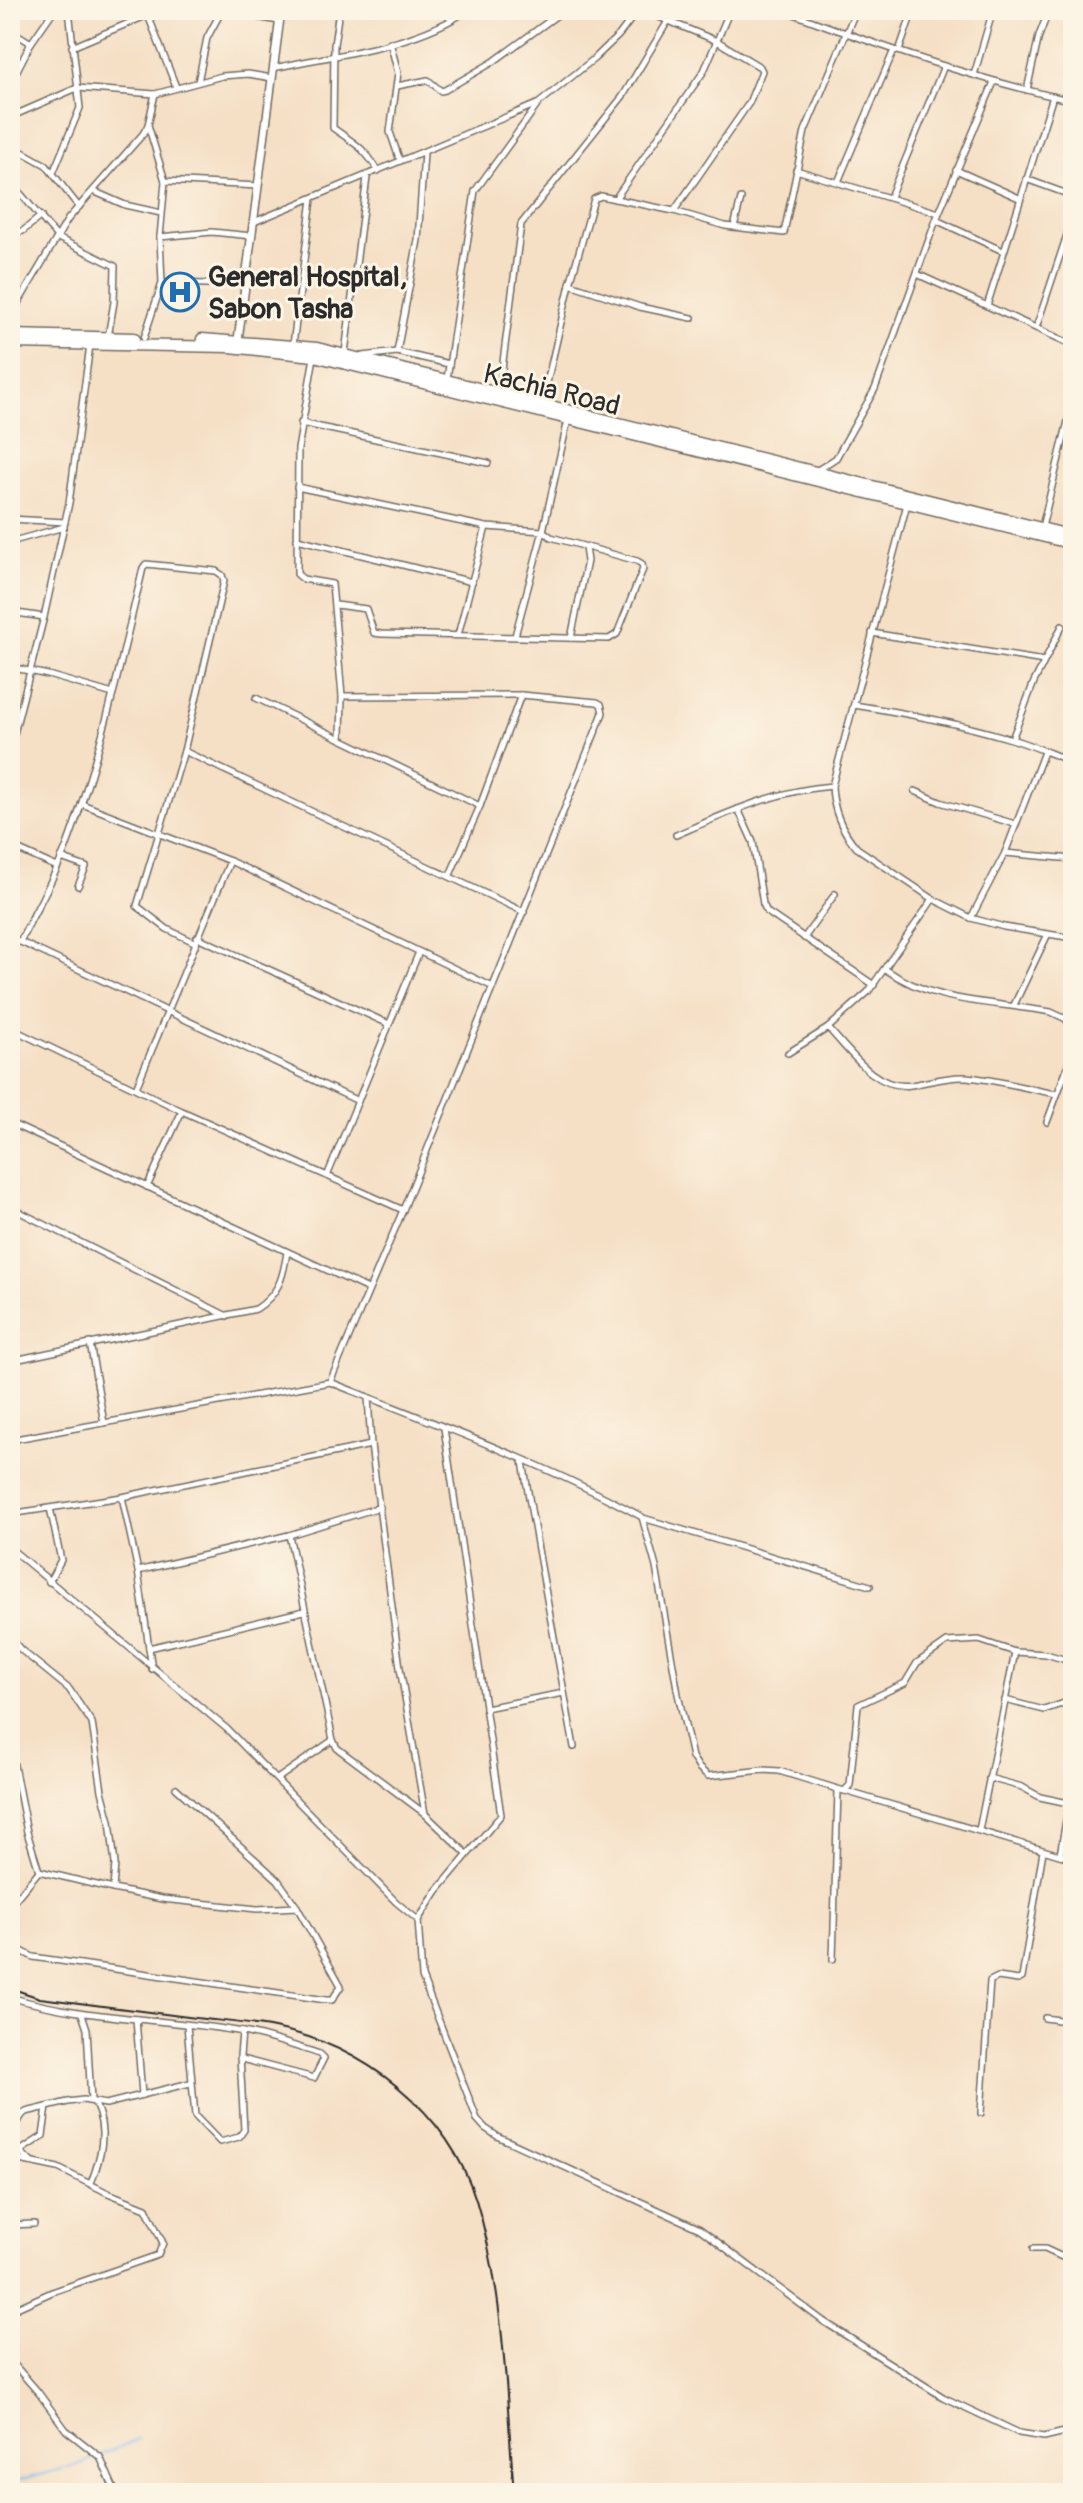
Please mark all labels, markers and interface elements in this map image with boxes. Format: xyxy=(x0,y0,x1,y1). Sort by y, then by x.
place label: General Hospital, Sabon Tasha xyxy=(208,260,407,327)
hospital icon: General Hospital, Sabon Tasha xyxy=(159,271,201,313)
street label: Kachia Road xyxy=(480,357,624,424)

